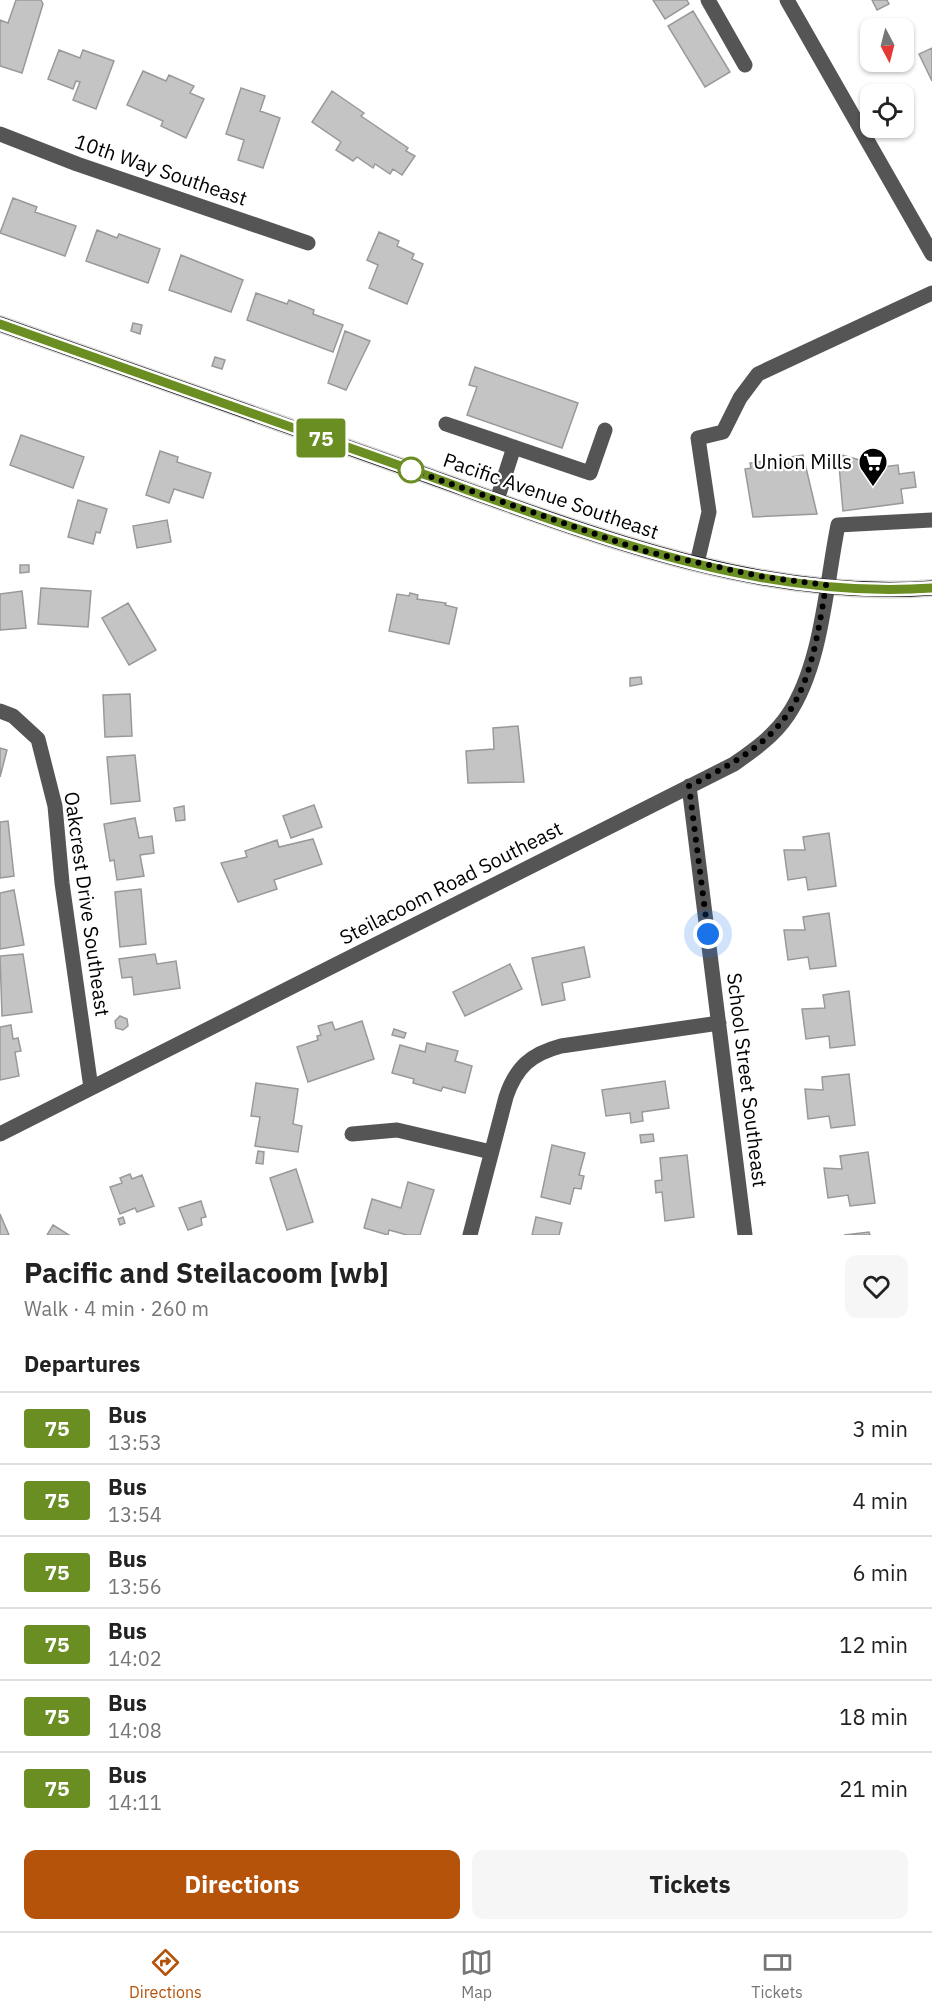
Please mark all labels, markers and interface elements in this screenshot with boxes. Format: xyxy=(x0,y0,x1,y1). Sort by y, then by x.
north arrow xyxy=(860,18,914,72)
map controls xyxy=(860,18,914,138)
button: locate xyxy=(860,84,914,138)
street label: 10th Way Southeast xyxy=(71,127,251,212)
line badge: 75 xyxy=(294,418,348,458)
text: 75 xyxy=(308,424,334,452)
street label: Pacific Avenue Southeast xyxy=(440,446,662,545)
supermarket icon: Union Mills xyxy=(857,446,889,488)
place label: Union Mills xyxy=(753,448,852,475)
unlabelled marker xyxy=(398,457,424,483)
street label: Oakcrest Drive Southeast xyxy=(58,790,117,1018)
street label: Steilacoom Road Southeast xyxy=(335,815,567,951)
your location xyxy=(693,919,723,949)
street label: School Street Southeast xyxy=(721,971,774,1189)
text: Pacific and Steilacoom [wb] xyxy=(24,1254,389,1291)
button: heart xyxy=(845,1255,908,1318)
text: Walk · 4 min · 260 m xyxy=(24,1295,209,1322)
text: Departures xyxy=(24,1349,140,1378)
text: Bus xyxy=(108,1400,147,1429)
text: 75 xyxy=(44,1414,70,1442)
text: 3 min xyxy=(852,1414,908,1443)
text: 13:53 xyxy=(108,1429,162,1456)
text: Bus xyxy=(108,1472,147,1501)
text: 75 xyxy=(44,1486,70,1514)
text: 4 min xyxy=(852,1486,908,1515)
text: 13:54 xyxy=(108,1501,162,1528)
text: Bus xyxy=(108,1544,147,1573)
text: 75 xyxy=(44,1558,70,1586)
text: 6 min xyxy=(852,1558,908,1587)
text: 13:56 xyxy=(108,1573,162,1600)
text: Bus xyxy=(108,1616,147,1645)
text: 75 xyxy=(44,1630,70,1658)
text: 12 min xyxy=(839,1630,908,1659)
text: 14:02 xyxy=(108,1645,162,1672)
text: Bus xyxy=(108,1688,147,1717)
text: 75 xyxy=(44,1702,70,1730)
text: 18 min xyxy=(839,1702,908,1731)
text: 14:08 xyxy=(108,1717,162,1744)
text: Bus xyxy=(108,1760,147,1789)
text: 75 xyxy=(44,1774,70,1802)
text: 21 min xyxy=(839,1774,908,1803)
text: 14:11 xyxy=(108,1789,162,1816)
button: Directions xyxy=(24,1850,460,1919)
button: Tickets xyxy=(472,1850,908,1919)
tab: Directions xyxy=(129,1946,202,2002)
tab: Map xyxy=(460,1946,493,2002)
tab: Tickets xyxy=(751,1946,803,2002)

